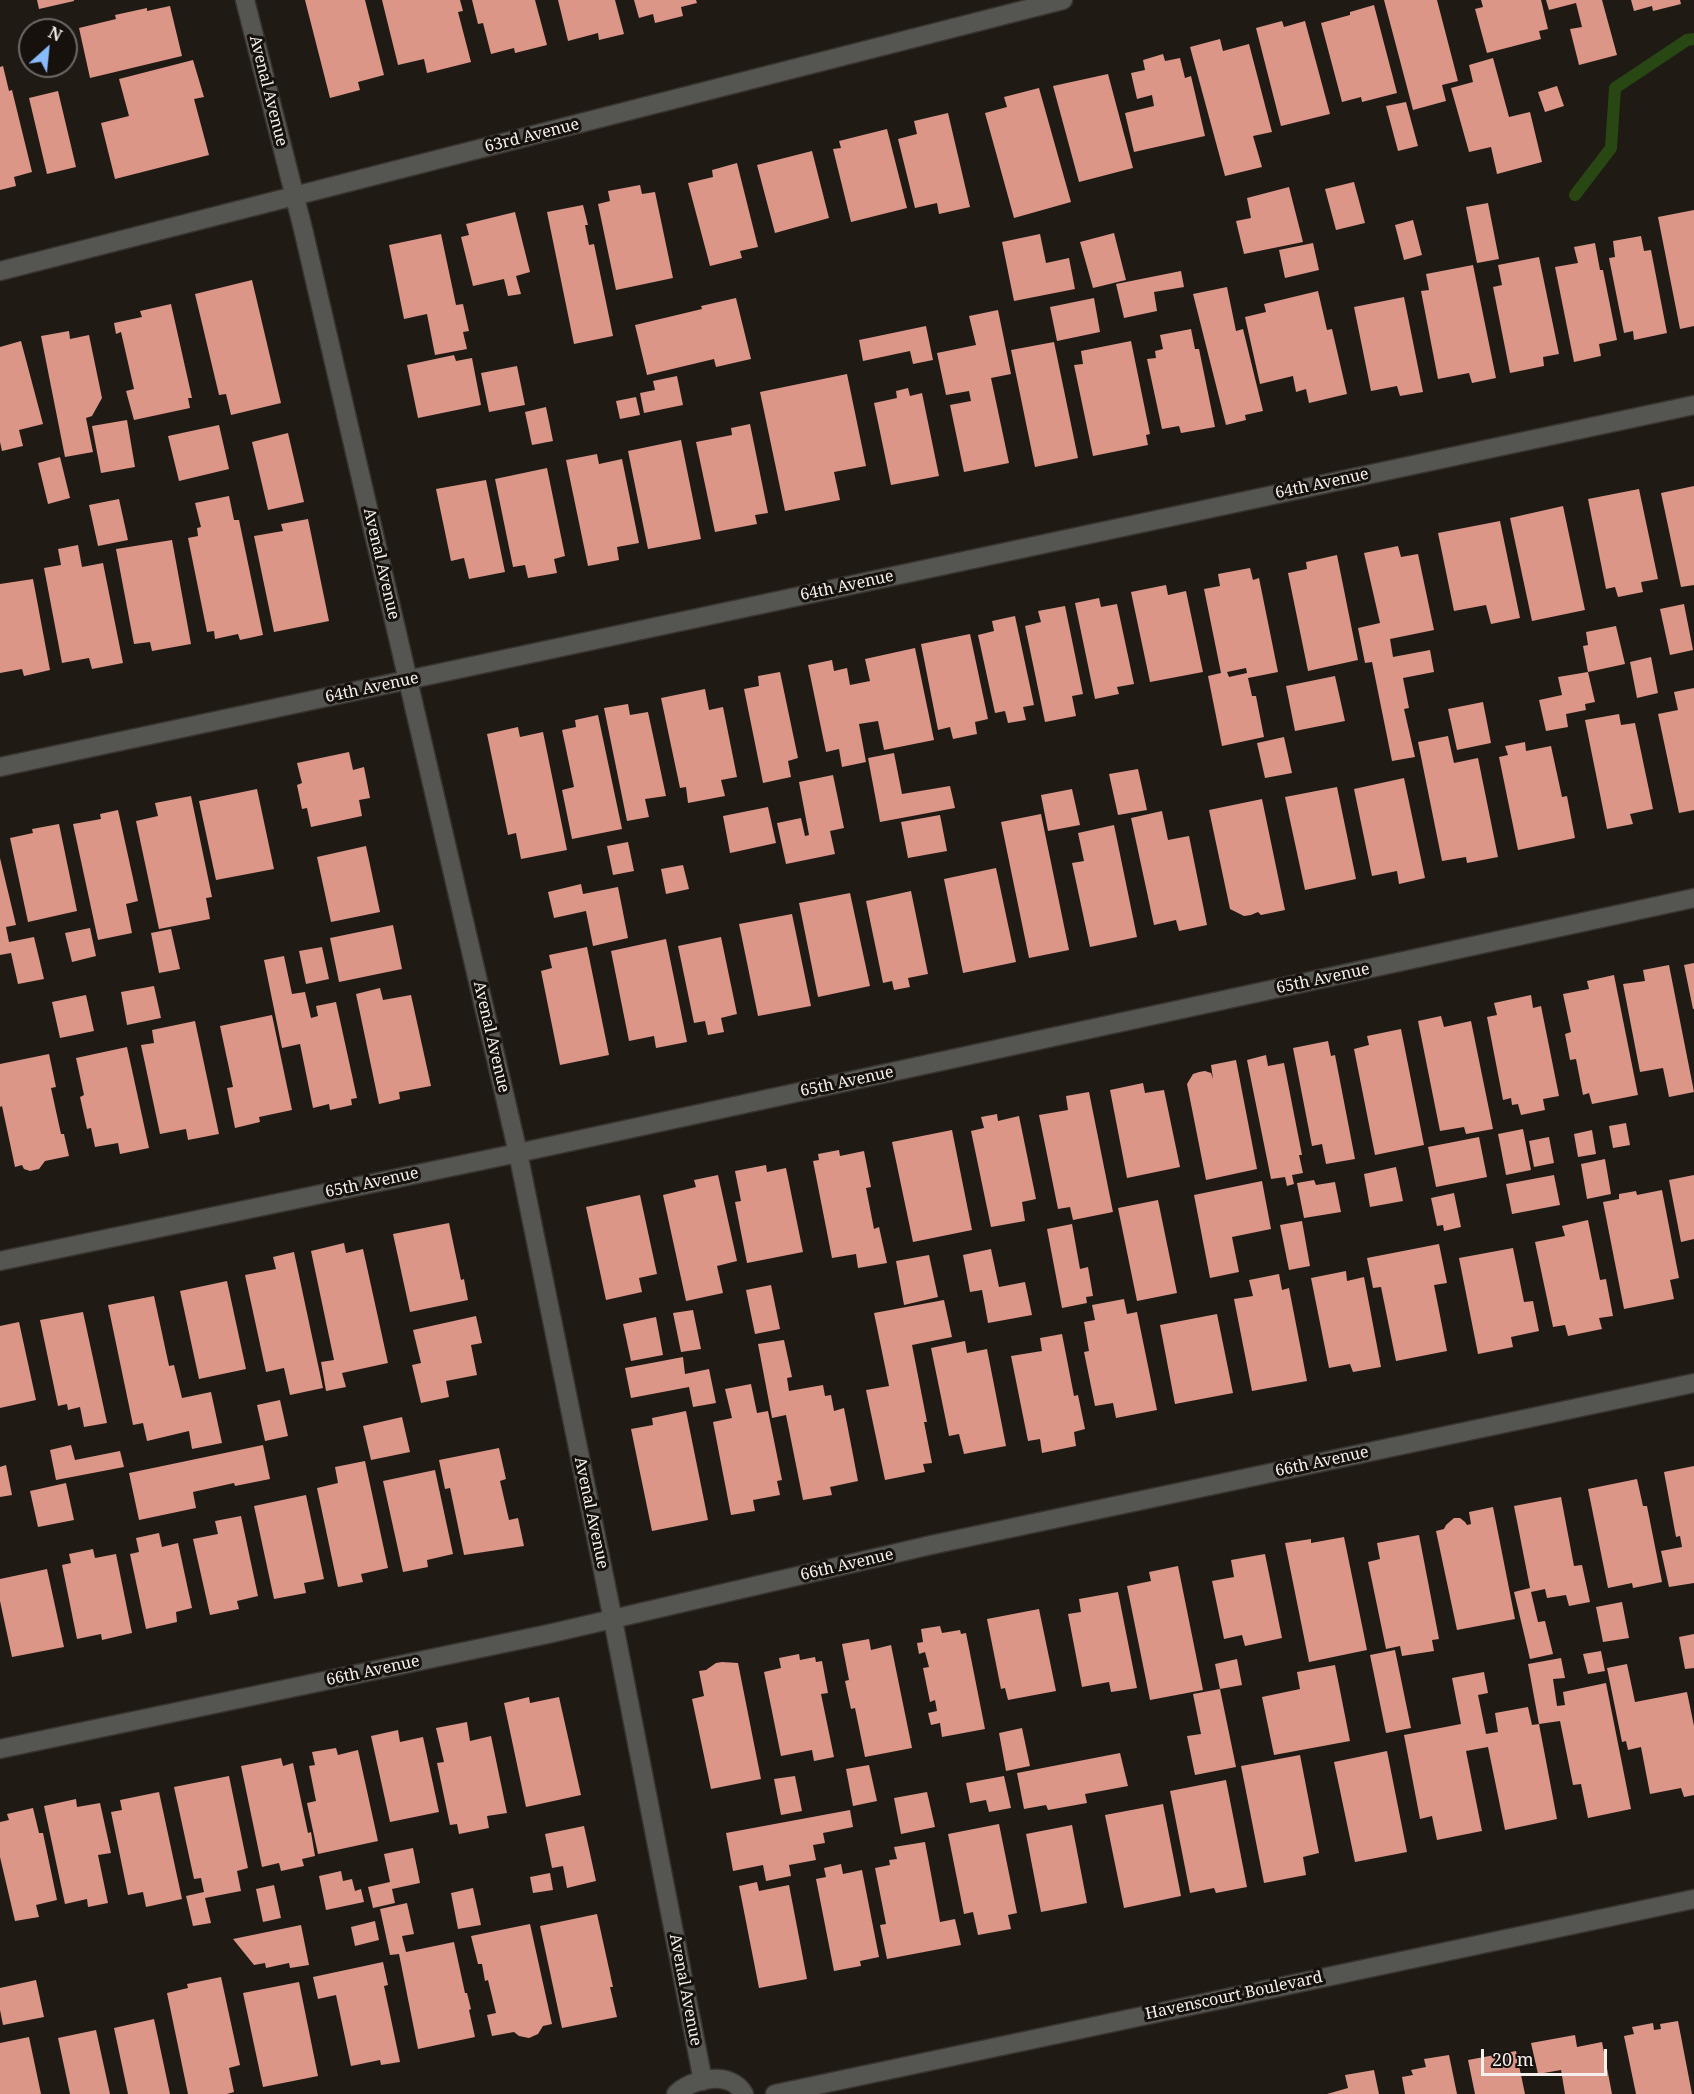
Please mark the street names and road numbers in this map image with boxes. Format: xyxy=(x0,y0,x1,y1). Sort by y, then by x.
street label: Avenal Avenue xyxy=(245,33,291,149)
street label: 63rd Avenue xyxy=(483,115,581,157)
street label: 64th Avenue xyxy=(1274,465,1370,503)
street label: Avenal Avenue xyxy=(359,506,403,622)
street label: 64th Avenue xyxy=(799,567,895,605)
street label: 64th Avenue xyxy=(324,669,420,707)
street label: 65th Avenue xyxy=(1275,960,1371,998)
street label: Avenal Avenue xyxy=(469,979,513,1095)
street label: 65th Avenue xyxy=(799,1063,895,1101)
street label: 65th Avenue xyxy=(324,1164,420,1202)
street label: 66th Avenue xyxy=(1274,1443,1370,1481)
street label: Avenal Avenue xyxy=(570,1455,612,1571)
street label: 66th Avenue xyxy=(799,1545,895,1585)
street label: 66th Avenue xyxy=(325,1652,421,1690)
street label: Avenal Avenue xyxy=(665,1932,705,2048)
street label: Havenscourt Boulevard xyxy=(1144,1968,1324,2024)

